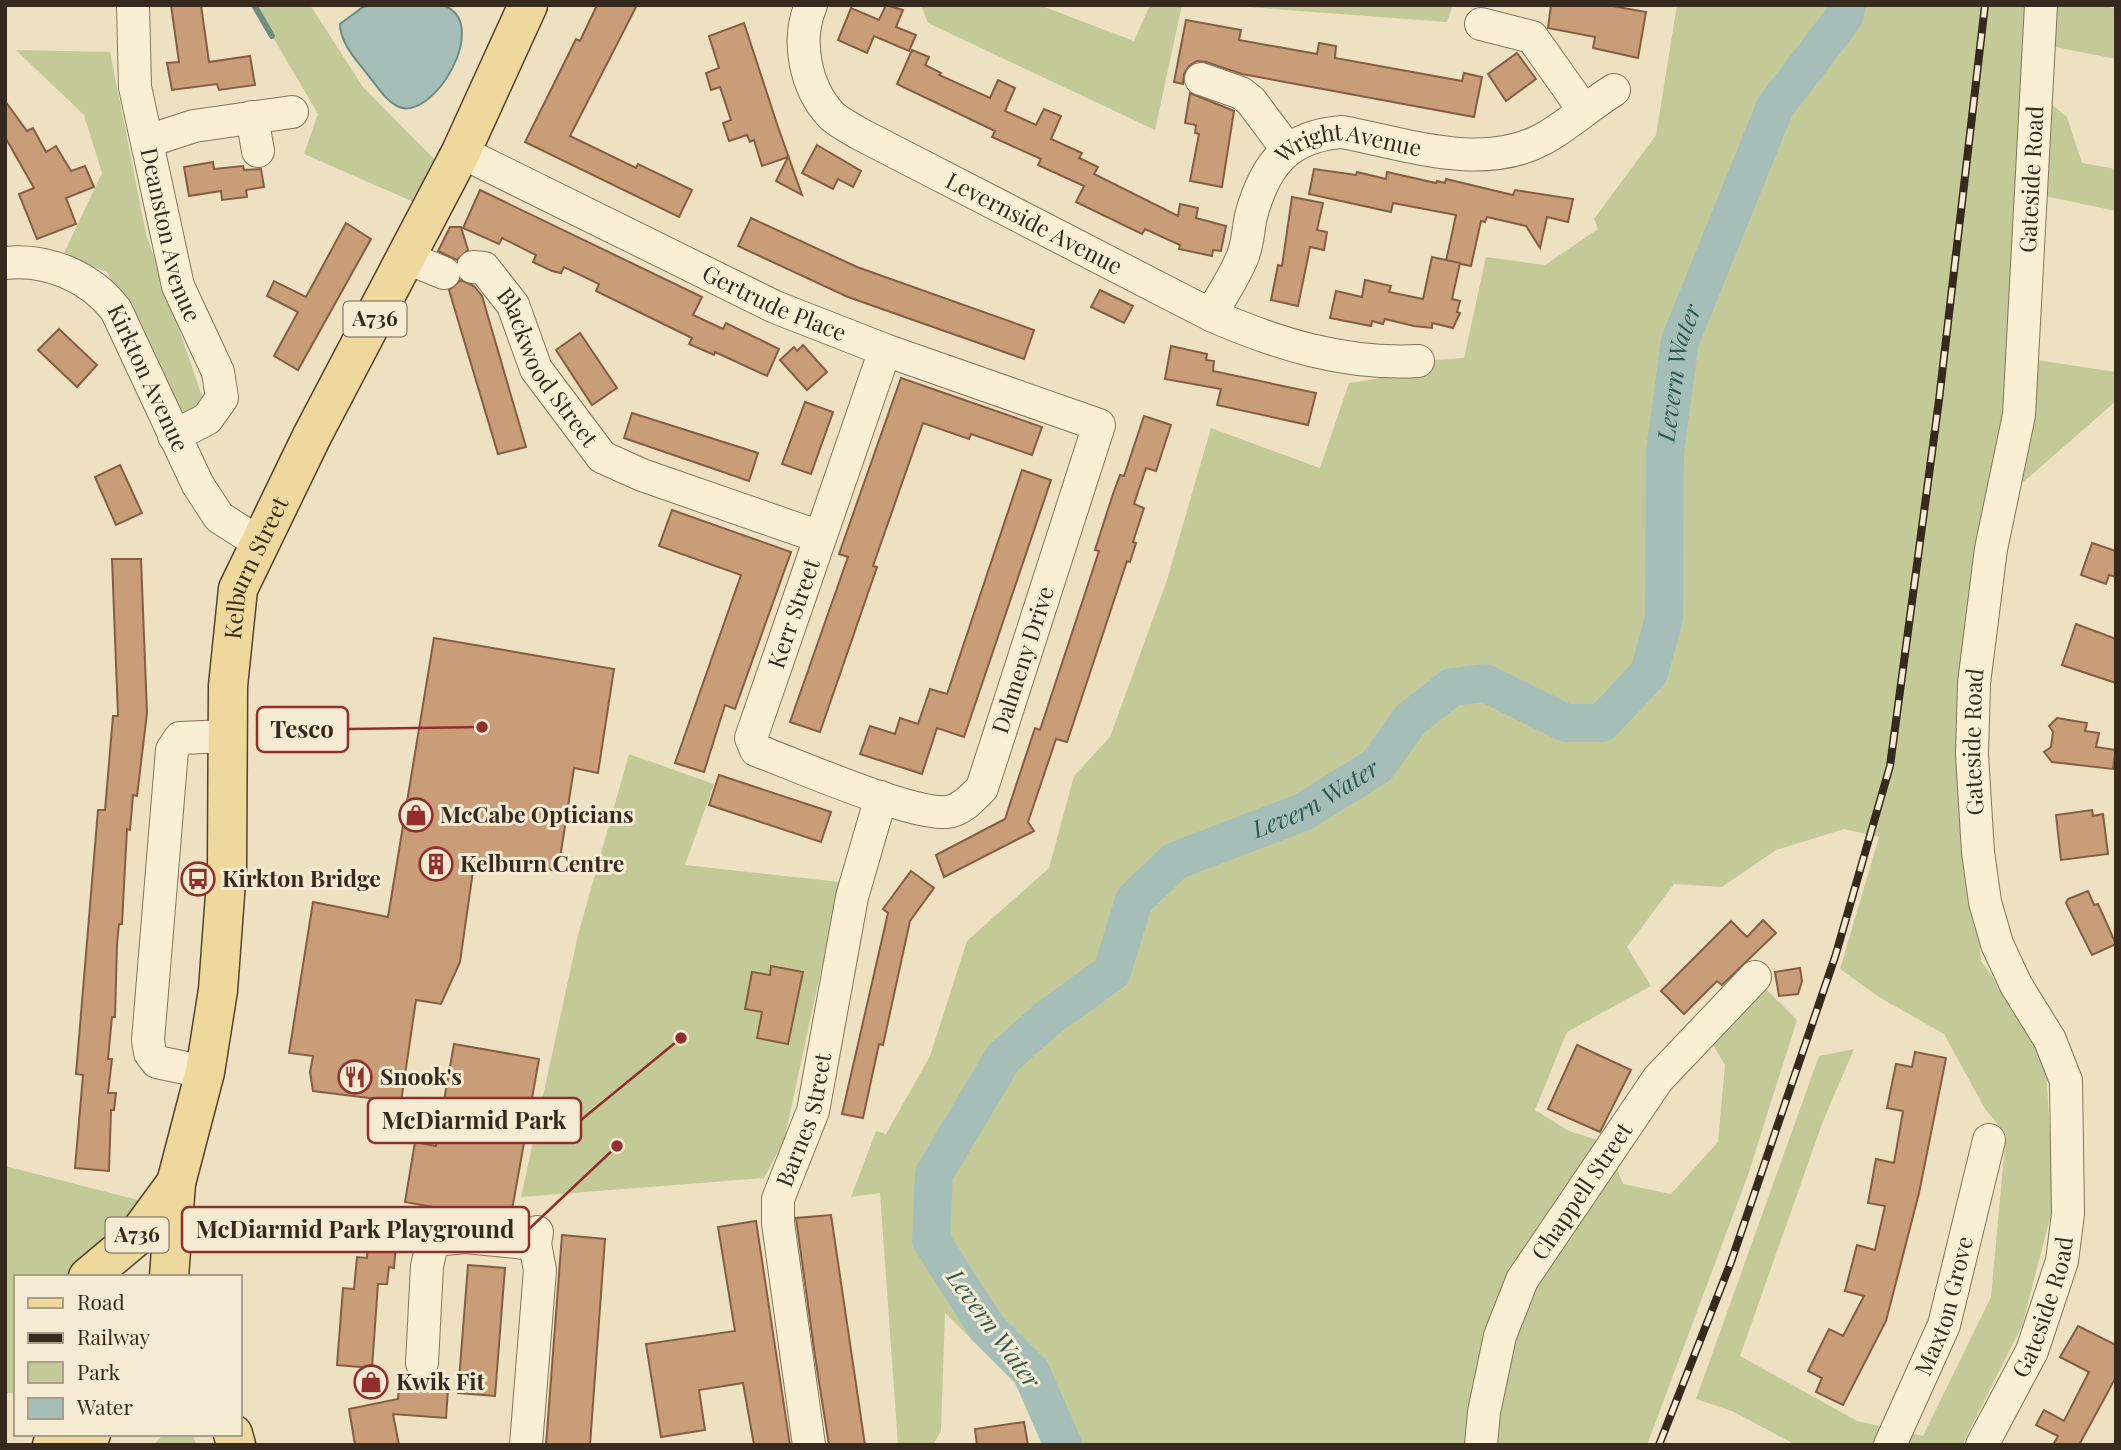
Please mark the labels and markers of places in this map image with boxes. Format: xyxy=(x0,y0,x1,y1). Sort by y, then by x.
callout: Tesco xyxy=(257,707,348,752)
shop icon: McCabe Opticians xyxy=(397,796,435,834)
place label: McCabe Opticians xyxy=(440,798,634,829)
building icon: Kelburn Centre xyxy=(417,845,455,883)
place label: Kelburn Centre xyxy=(460,847,624,878)
bus stop icon: Kirkton Bridge xyxy=(179,860,217,898)
place label: Kirkton Bridge xyxy=(222,862,381,893)
restaurant icon: Snook's xyxy=(336,1058,374,1096)
place label: Snook's xyxy=(380,1060,462,1091)
callout: McDiarmid Park xyxy=(368,1098,581,1143)
callout: McDiarmid Park Playground xyxy=(182,1207,529,1252)
shop icon: Kwik Fit xyxy=(352,1363,390,1401)
place label: Kwik Fit xyxy=(396,1365,486,1396)

